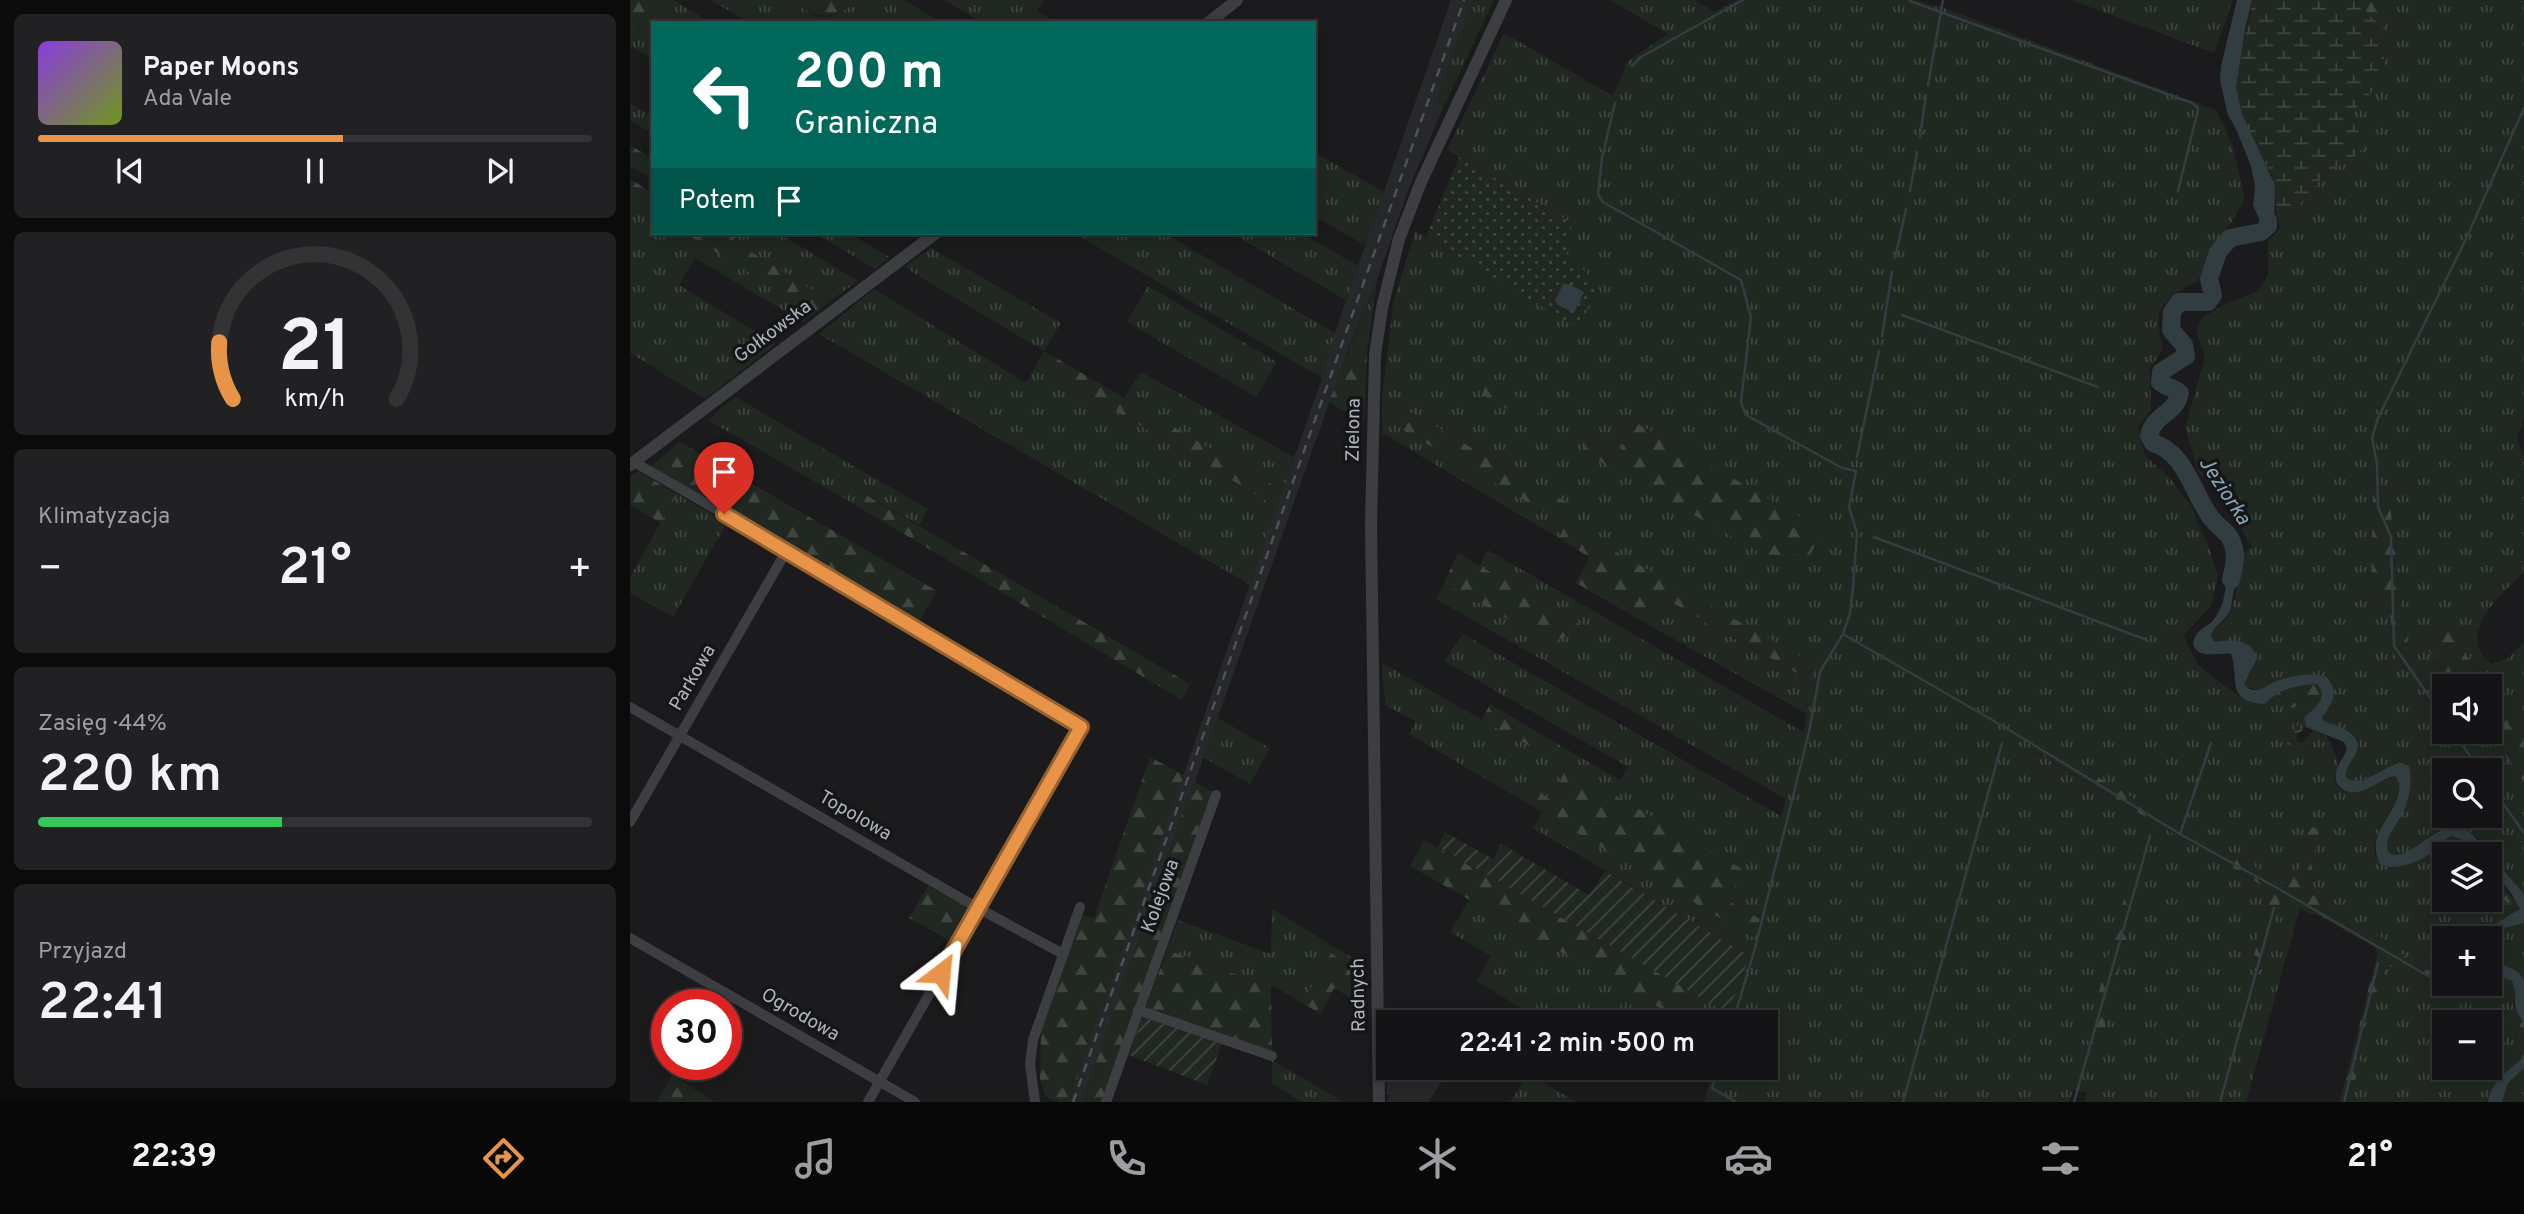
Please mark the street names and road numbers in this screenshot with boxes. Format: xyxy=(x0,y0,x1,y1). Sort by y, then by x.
street label: Gołkowska xyxy=(730,295,816,369)
street label: Zielona xyxy=(1341,398,1367,462)
street label: Parkowa xyxy=(664,641,722,715)
street label: Topolowa xyxy=(814,786,896,846)
street label: Kolejowa xyxy=(1137,856,1185,936)
street label: Radnych xyxy=(1346,958,1372,1032)
street label: Ogrodowa xyxy=(756,983,844,1047)

